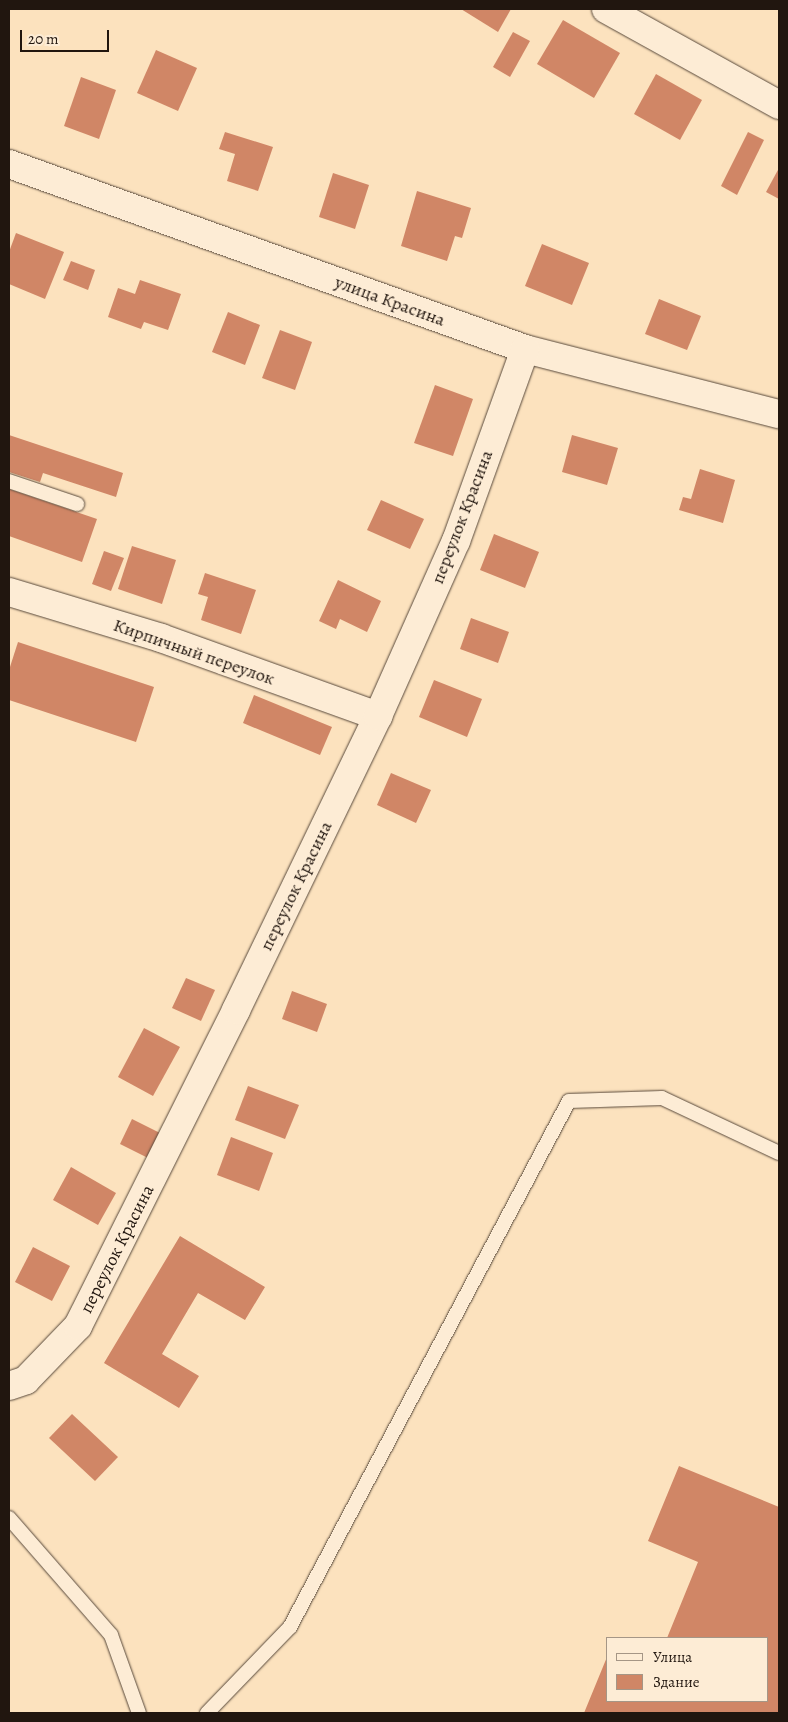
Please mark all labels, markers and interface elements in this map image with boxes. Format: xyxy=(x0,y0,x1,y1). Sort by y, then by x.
scale bar xyxy=(22,20,111,52)
text: 20 m xyxy=(28,29,59,49)
street label: улица Красина xyxy=(332,271,448,331)
street label: переулок Красина xyxy=(427,447,497,587)
street label: Кирпичный переулок xyxy=(111,614,277,690)
street label: переулок Красина xyxy=(255,818,337,954)
street label: переулок Красина xyxy=(75,1181,159,1317)
legend xyxy=(606,1637,768,1702)
text: Улица xyxy=(653,1647,692,1667)
text: Здание xyxy=(653,1672,700,1692)

